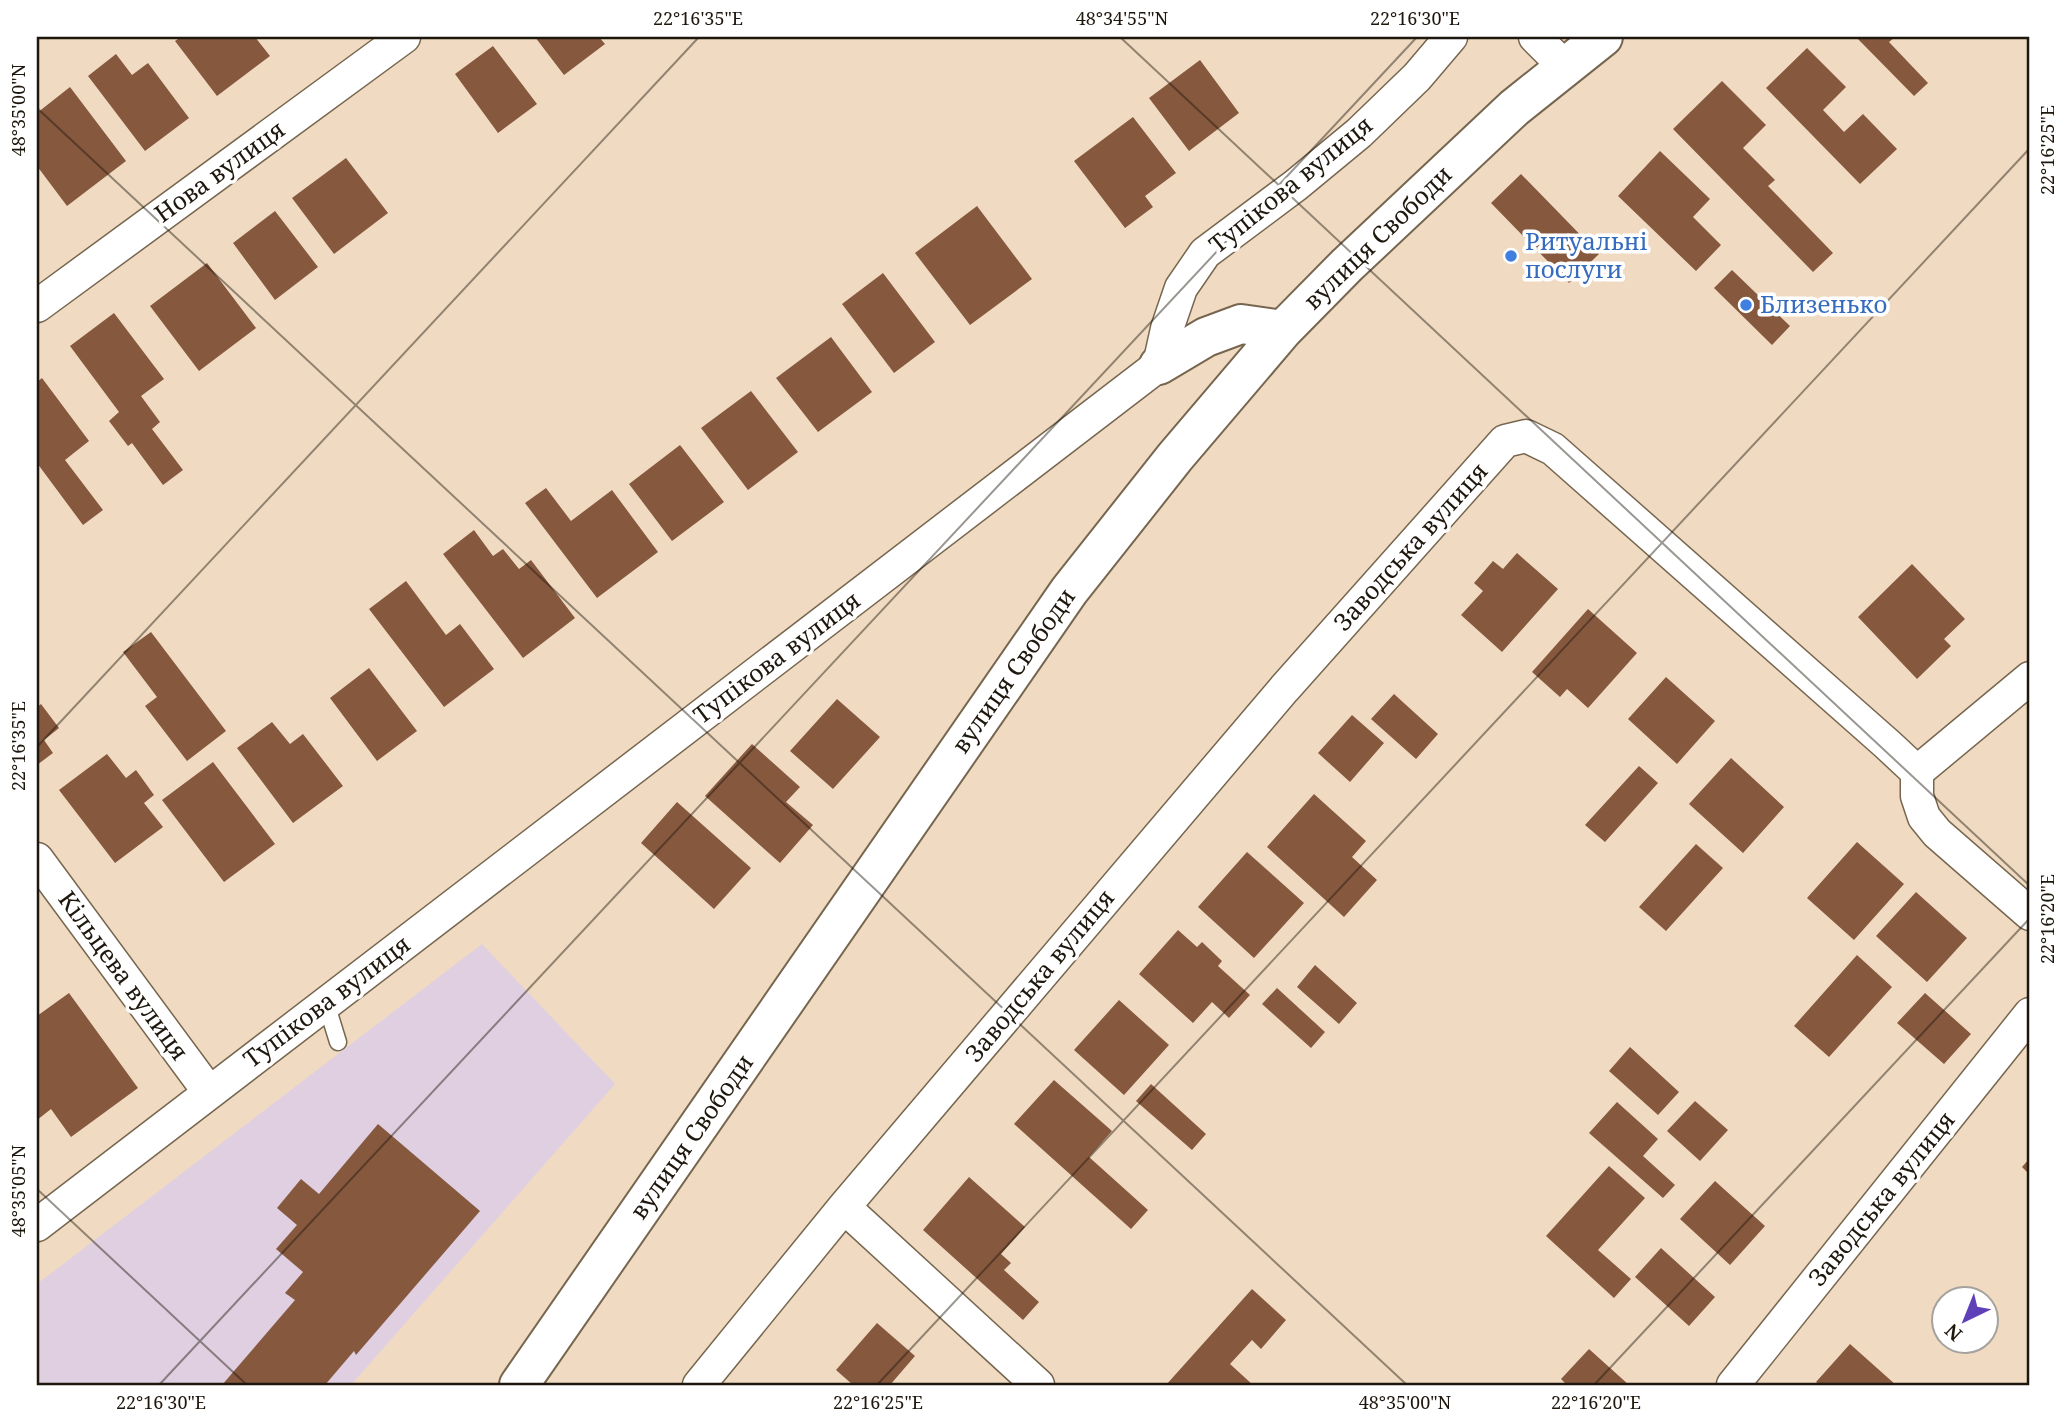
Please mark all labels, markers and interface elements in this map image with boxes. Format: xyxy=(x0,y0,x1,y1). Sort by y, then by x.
text: 22°16'35"E xyxy=(653,6,743,30)
text: 48°34'55"N xyxy=(1076,6,1169,30)
text: 22°16'30"E xyxy=(1370,6,1460,30)
text: 48°35'00"N xyxy=(6,63,30,156)
text: 22°16'25"E xyxy=(2035,105,2059,195)
street label: Тупікова вулиця xyxy=(1201,108,1379,260)
street label: Нова вулиця xyxy=(147,112,291,229)
street label: вулиця Свободи xyxy=(1296,158,1458,316)
place label: Ритуальні послуги xyxy=(1525,224,1648,285)
marker: Ритуальні послуги xyxy=(1503,248,1519,264)
place label: Близенько xyxy=(1760,287,1887,320)
marker: Близенько xyxy=(1738,297,1754,313)
street label: Заводська вулиця xyxy=(1325,455,1494,637)
street label: вулиця Свободи xyxy=(944,581,1082,759)
street label: Тупікова вулиця xyxy=(686,583,866,731)
text: 22°16'35"E xyxy=(6,701,30,791)
text: 22°16'20"E xyxy=(2035,874,2059,964)
street label: Заводська вулиця xyxy=(957,882,1121,1068)
street label: Кільцева вулиця xyxy=(51,884,197,1067)
street label: Тупікова вулиця xyxy=(236,927,416,1075)
street label: вулиця Свободи xyxy=(622,1047,760,1225)
street label: Заводська вулиця xyxy=(1800,1104,1962,1292)
text: 48°35'05"N xyxy=(6,1144,30,1237)
north arrow xyxy=(1930,1286,2000,1356)
text: N xyxy=(1939,1318,1968,1347)
text: 22°16'30"E xyxy=(116,1390,206,1414)
text: 22°16'25"E xyxy=(833,1390,923,1414)
text: 48°35'00"N xyxy=(1359,1390,1452,1414)
text: 22°16'20"E xyxy=(1551,1390,1641,1414)

